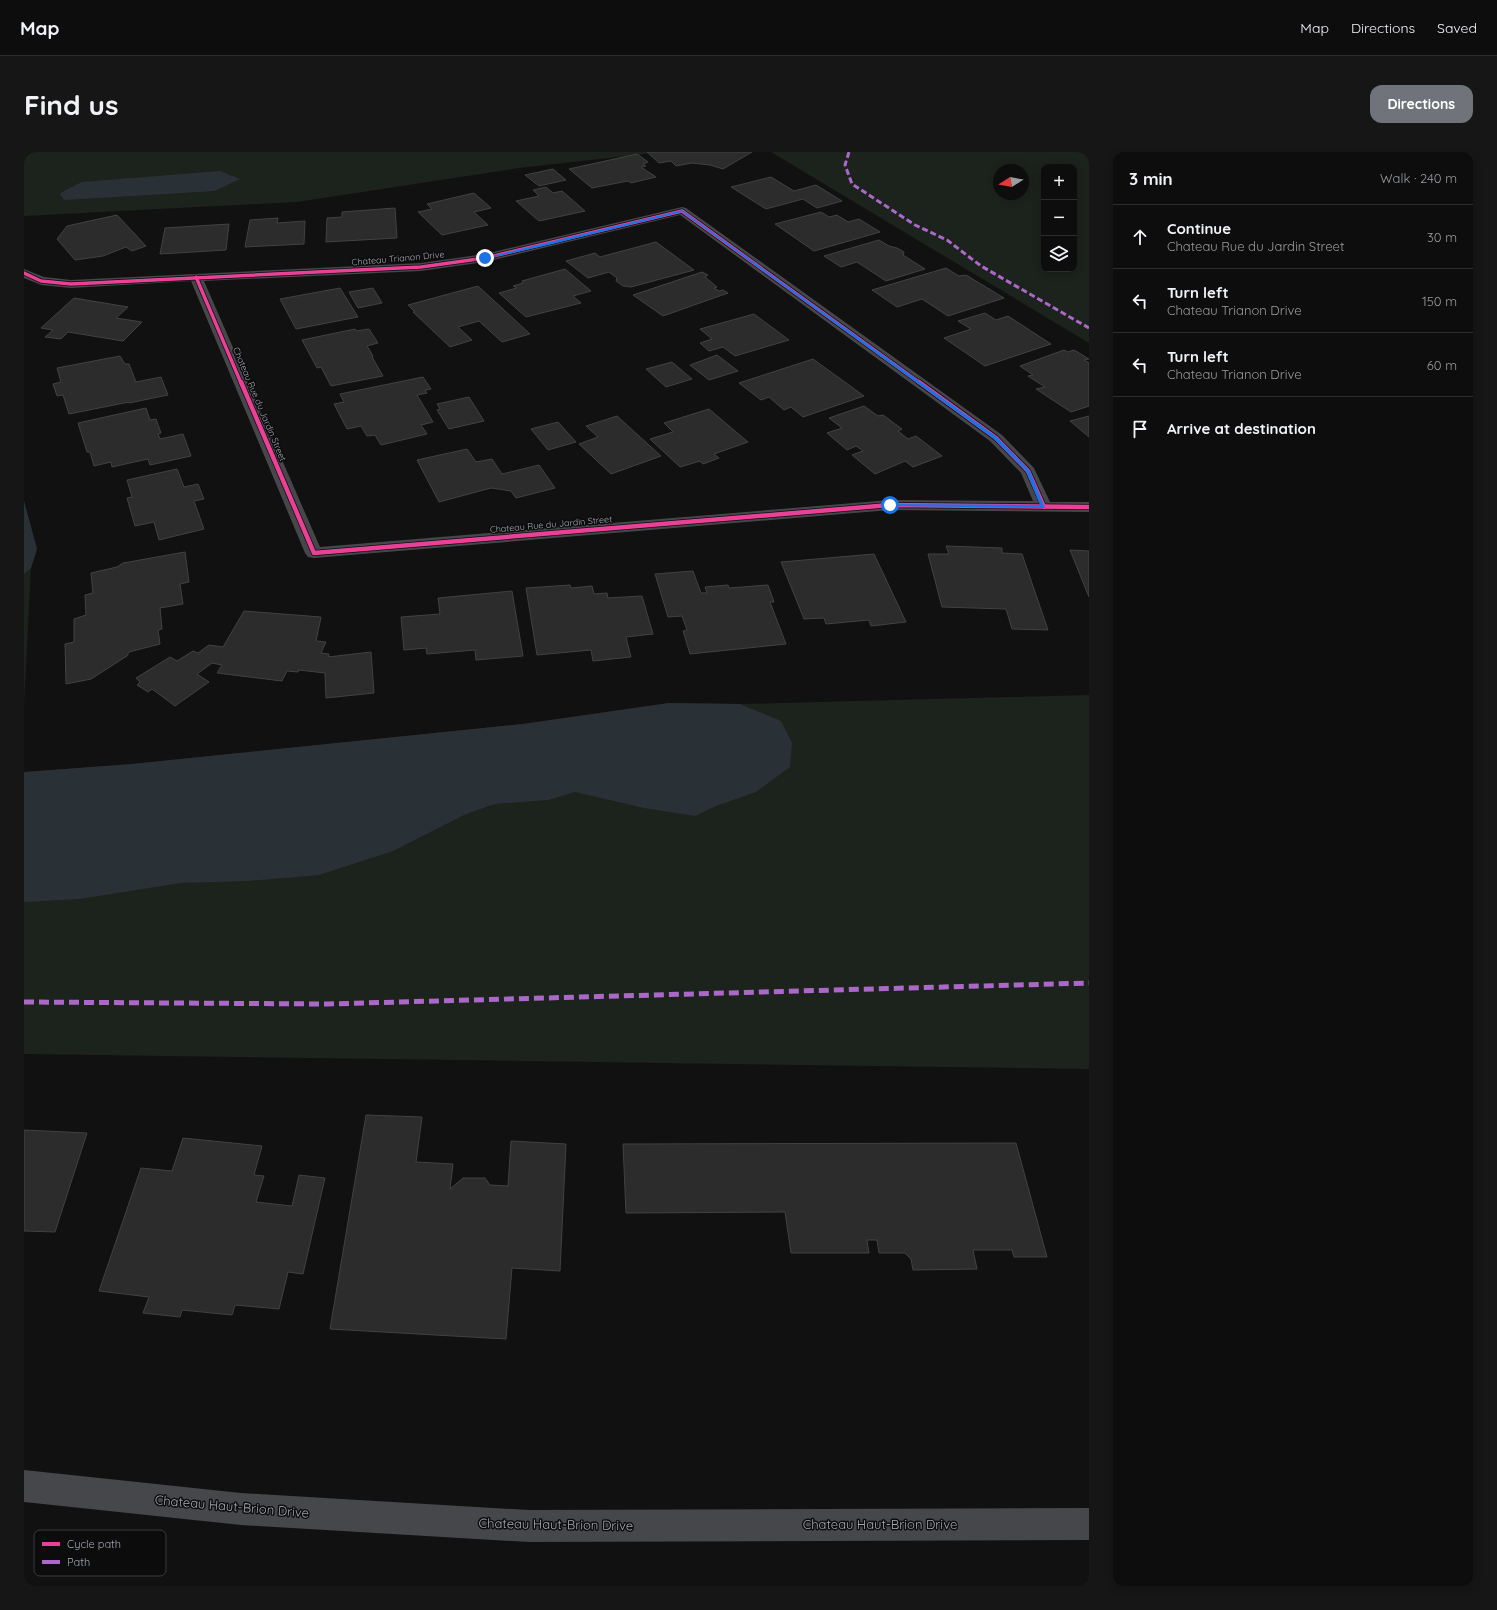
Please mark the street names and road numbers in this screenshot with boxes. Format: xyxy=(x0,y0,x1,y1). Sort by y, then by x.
street label: Chateau Trianon Drive xyxy=(351,248,445,268)
street label: Chateau Rue du Jardin Street xyxy=(231,345,289,463)
street label: Chateau Rue du Jardin Street xyxy=(489,513,613,535)
street label: Chateau Haut-Brion Drive xyxy=(154,1491,310,1521)
street label: Chateau Haut-Brion Drive xyxy=(479,1515,633,1533)
street label: Chateau Haut-Brion Drive xyxy=(803,1516,957,1532)

